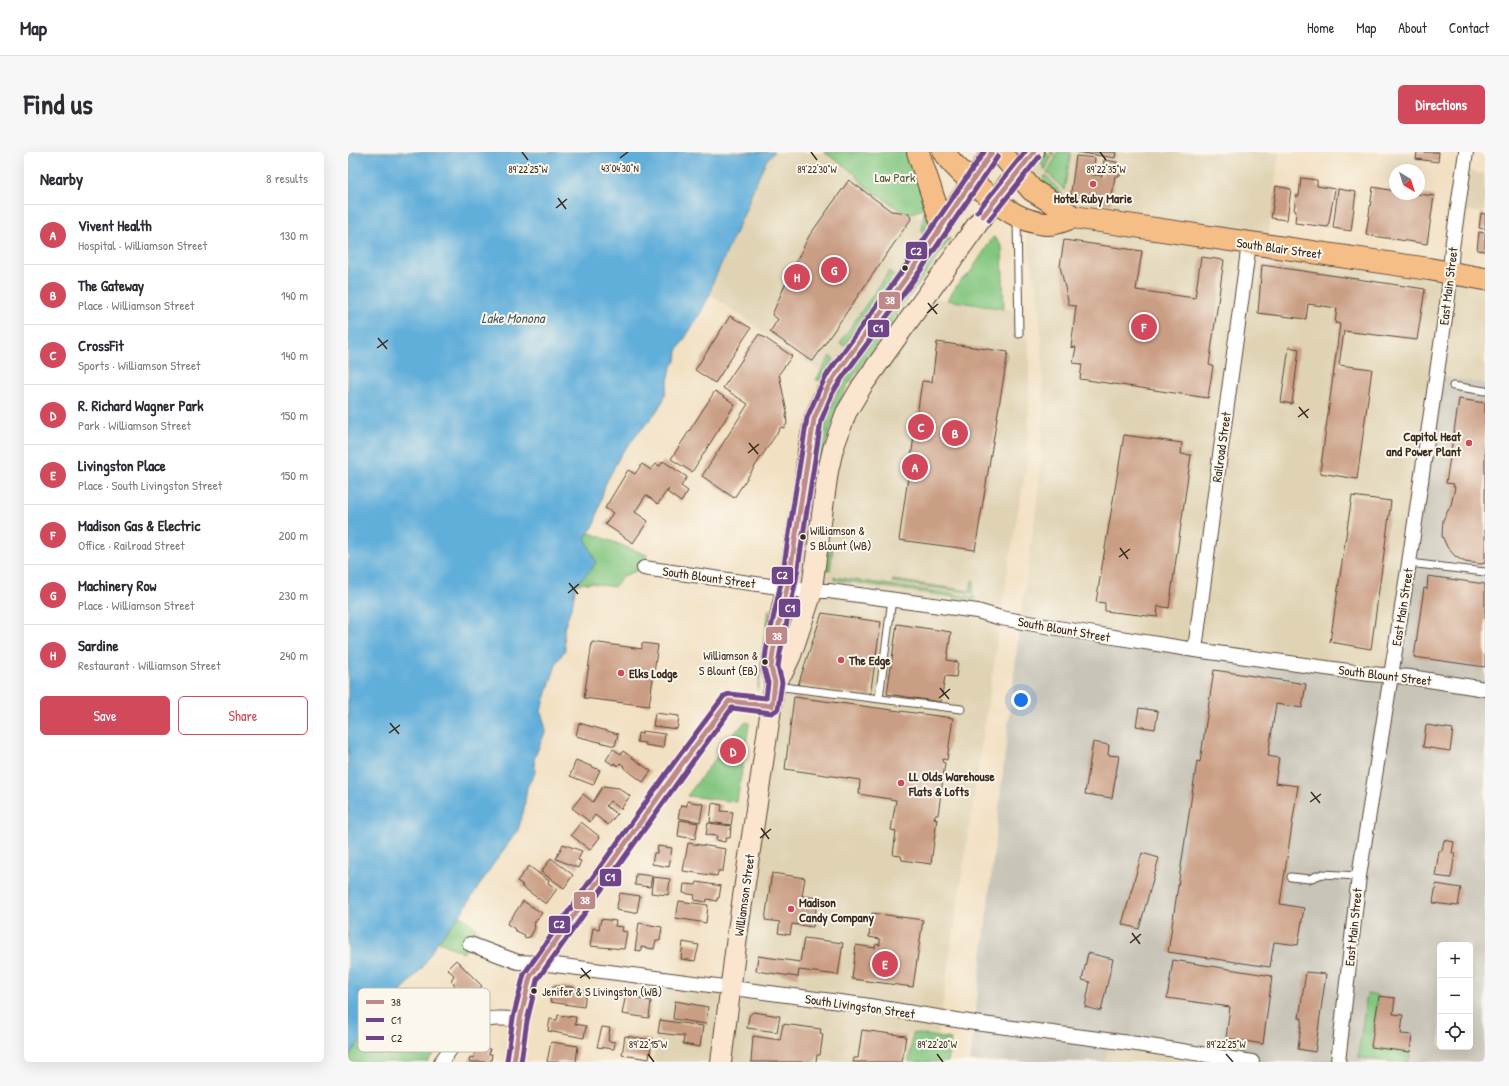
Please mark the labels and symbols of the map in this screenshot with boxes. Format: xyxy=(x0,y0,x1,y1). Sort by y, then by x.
text: 43°04'30"N xyxy=(601,162,639,175)
text: 89°22'25"W xyxy=(508,163,549,176)
text: 89°22'30"W xyxy=(797,163,838,176)
text: 89°22'35"W xyxy=(1086,163,1126,176)
north arrow xyxy=(1389,164,1425,200)
park label: Law Park xyxy=(875,168,916,186)
marker: Hotel Ruby Marie xyxy=(1088,179,1098,189)
place label: Hotel Ruby Marie xyxy=(1054,189,1133,208)
street label: South Blair Street xyxy=(1235,233,1323,263)
line badge: C2 xyxy=(905,241,928,260)
text: C2 xyxy=(910,244,922,258)
street label: East Main Street xyxy=(1434,246,1462,326)
pin: G xyxy=(821,255,847,285)
pin: H xyxy=(784,262,810,292)
unlabelled marker xyxy=(900,263,910,273)
line badge: 38 xyxy=(878,291,901,310)
text: 38 xyxy=(885,293,895,307)
water label: Lake Monona xyxy=(481,308,546,327)
pin: F xyxy=(1131,312,1157,342)
line badge: C1 xyxy=(867,319,890,338)
text: C1 xyxy=(873,321,883,335)
street label: Railroad Street xyxy=(1207,410,1235,483)
pin: C xyxy=(908,412,934,442)
pin: B xyxy=(942,418,968,448)
place label: Capitol Heat and Power Plant xyxy=(1386,427,1462,460)
marker: Capitol Heat and Power Plant xyxy=(1464,438,1474,448)
pin: A xyxy=(902,452,928,482)
place label: Williamson & S Blount (WB) xyxy=(810,522,871,554)
marker: Williamson & S Blount (WB) xyxy=(798,532,808,542)
street label: South Blount Street xyxy=(661,562,757,592)
line badge: C2 xyxy=(771,566,794,585)
street label: East Main Street xyxy=(1387,566,1417,647)
text: C2 xyxy=(776,568,788,582)
line badge: C1 xyxy=(778,598,801,618)
text: C1 xyxy=(785,601,795,615)
street label: South Blount Street xyxy=(1016,612,1112,646)
line badge: 38 xyxy=(765,626,788,645)
text: 38 xyxy=(772,629,782,643)
place label: Williamson & S Blount (EB) xyxy=(699,647,758,679)
place label: The Edge xyxy=(848,651,891,670)
marker: The Edge xyxy=(836,655,846,665)
marker: Williamson & S Blount (EB) xyxy=(760,657,770,667)
street label: South Blount Street xyxy=(1338,660,1433,690)
place label: Elks Lodge xyxy=(629,664,679,683)
marker: Elks Lodge xyxy=(616,668,626,678)
your location xyxy=(1011,690,1031,710)
pin: D xyxy=(720,736,746,766)
place label: LL Olds Warehouse Flats & Lofts xyxy=(908,767,996,800)
marker: LL Olds Warehouse Flats & Lofts xyxy=(896,778,906,788)
street label: Williamson Street xyxy=(729,852,759,937)
line badge: C1 xyxy=(599,868,622,887)
text: C1 xyxy=(605,870,615,884)
street label: East Main Street xyxy=(1340,887,1366,967)
line badge: 38 xyxy=(573,891,596,910)
text: 38 xyxy=(580,893,590,907)
place label: Madison Candy Company xyxy=(799,893,874,927)
marker: Madison Candy Company xyxy=(786,904,796,914)
line badge: C2 xyxy=(548,915,571,934)
text: C2 xyxy=(553,917,565,931)
pin: E xyxy=(872,949,898,979)
place label: Jenifer & S Livingston (WB) xyxy=(542,983,662,1000)
marker: Jenifer & S Livingston (WB) xyxy=(529,986,539,996)
legend xyxy=(358,988,490,1052)
street label: South Livingston Street xyxy=(804,989,917,1023)
text: 38 xyxy=(391,995,401,1009)
text: C1 xyxy=(391,1013,401,1027)
text: C2 xyxy=(391,1031,402,1045)
text: 89°22'15"W xyxy=(629,1038,668,1051)
text: 89°22'20"W xyxy=(917,1038,958,1051)
text: 89°22'25"W xyxy=(1206,1038,1247,1051)

